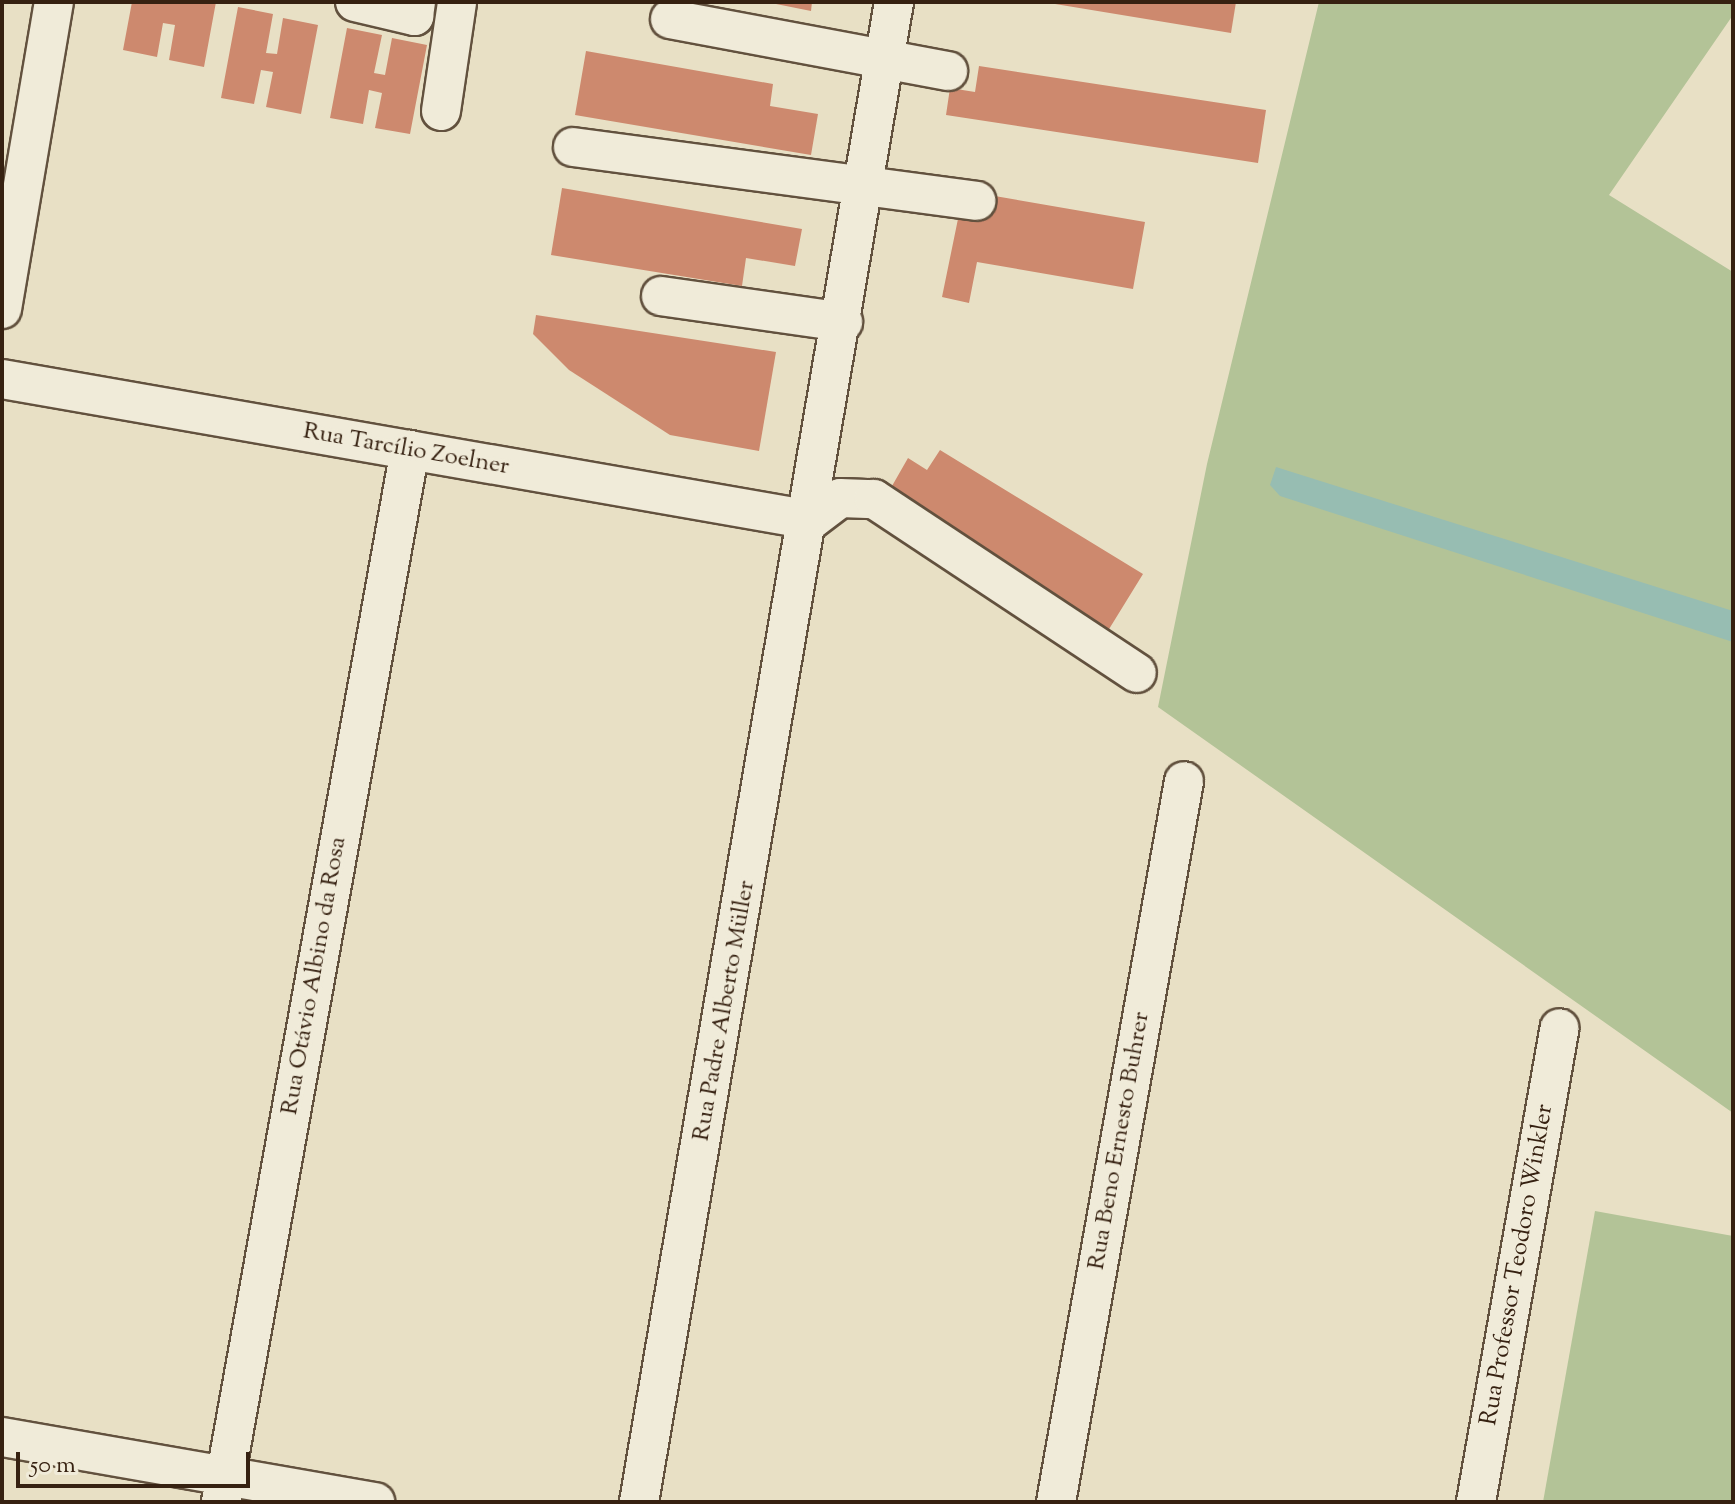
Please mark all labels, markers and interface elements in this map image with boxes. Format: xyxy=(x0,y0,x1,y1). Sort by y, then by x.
street label: Rua Tarcílio Zoelner xyxy=(301,418,511,482)
street label: Rua Otávio Albino da Rosa xyxy=(276,835,354,1117)
street label: Rua Padre Alberto Müller xyxy=(688,878,762,1144)
street label: Rua Beno Ernesto Buhrer xyxy=(1083,1010,1157,1272)
street label: Rua Professor Teodoro Winkler xyxy=(1476,1102,1560,1428)
scale bar xyxy=(20,1436,254,1486)
text: 50 m xyxy=(30,1449,76,1483)

